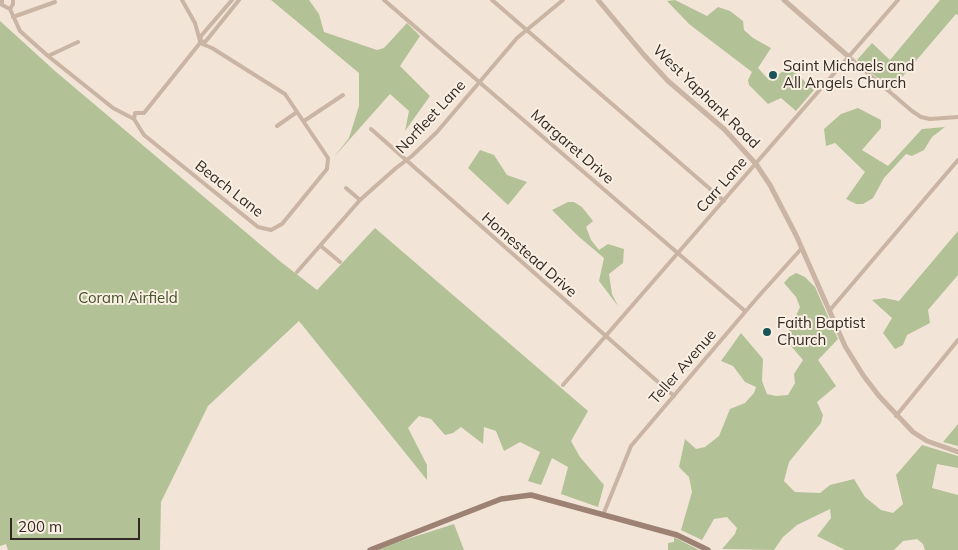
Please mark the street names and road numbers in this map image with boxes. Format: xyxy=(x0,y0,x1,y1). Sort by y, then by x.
street label: West Yaphank Road xyxy=(649,41,763,153)
street label: Norfleet Lane xyxy=(392,77,470,157)
street label: Margaret Drive xyxy=(527,106,617,188)
street label: Carr Lane xyxy=(693,153,751,217)
street label: Beach Lane xyxy=(191,157,267,221)
street label: Homestead Drive xyxy=(478,209,580,301)
street label: Teller Avenue xyxy=(646,326,720,408)

